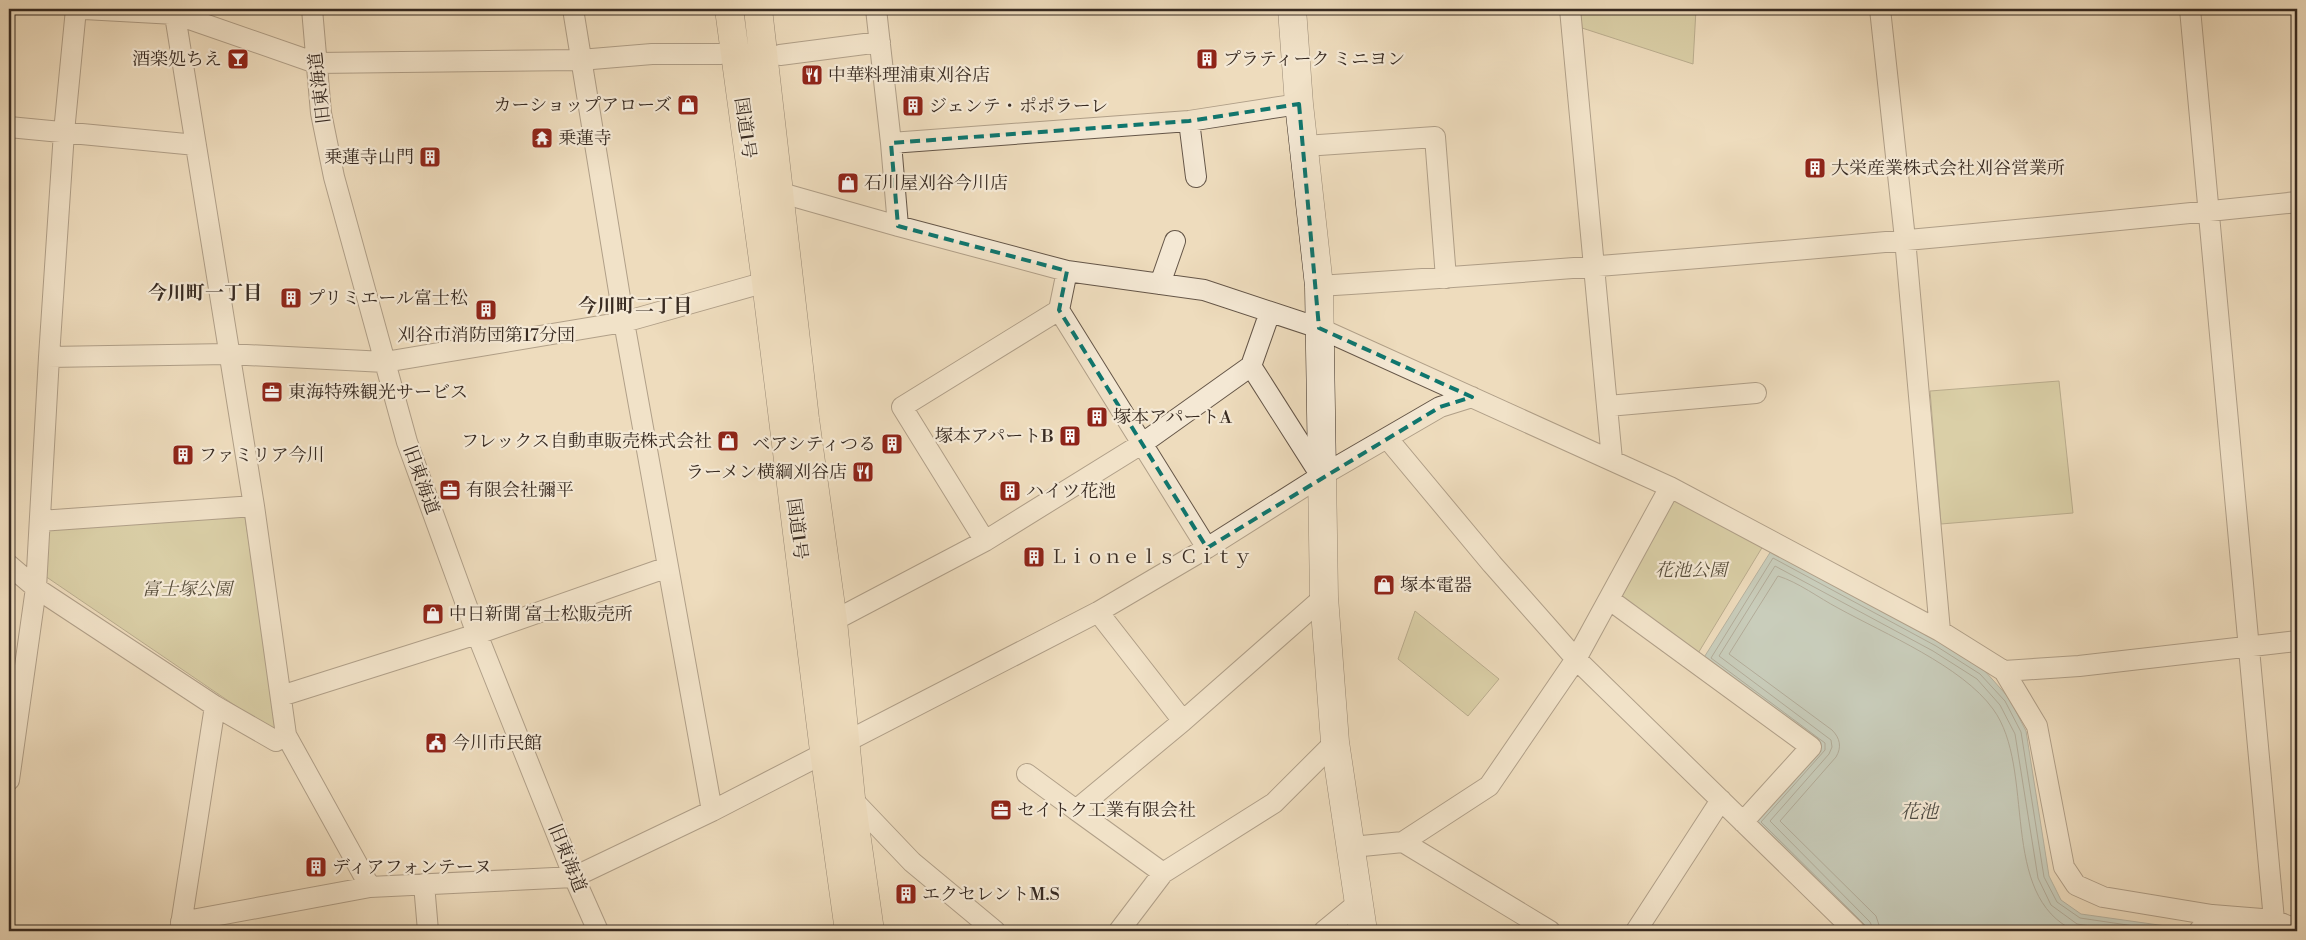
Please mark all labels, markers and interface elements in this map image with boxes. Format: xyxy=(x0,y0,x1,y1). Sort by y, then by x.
bar icon: 酒楽処ちえ xyxy=(226,47,250,71)
building icon: プラティーク ミニヨン xyxy=(1195,47,1219,71)
place label: 酒楽処ちえ xyxy=(132,48,222,71)
place label: プラティーク ミニヨン xyxy=(1223,48,1405,71)
street label: 旧東海道 xyxy=(304,51,336,125)
restaurant icon: 中華料理浦東刈谷店 xyxy=(800,63,824,87)
place label: 中華料理浦東刈谷店 xyxy=(828,64,990,87)
shop icon: カーショップアローズ xyxy=(676,93,700,117)
place label: カーショップアローズ xyxy=(494,94,672,117)
building icon: ジェンテ・ポポラーレ xyxy=(901,94,925,118)
place label: ジェンテ・ポポラーレ xyxy=(929,95,1108,118)
street label: 国道1号 xyxy=(729,96,761,160)
temple icon: 乗蓮寺 xyxy=(530,126,554,150)
place label: 乗蓮寺 xyxy=(558,127,612,150)
building icon: 乗蓮寺山門 xyxy=(418,145,442,169)
place label: 乗蓮寺山門 xyxy=(324,146,414,169)
building icon: 大栄産業株式会社刈谷営業所 xyxy=(1803,156,1827,180)
place label: 大栄産業株式会社刈谷営業所 xyxy=(1831,157,2065,180)
shop icon: 石川屋刈谷今川店 xyxy=(836,171,860,195)
place label: 石川屋刈谷今川店 xyxy=(864,172,1008,195)
district label: 今川町一丁目 xyxy=(148,281,262,305)
building icon: プリミエール富士松 xyxy=(279,286,303,310)
place label: プリミエール富士松 xyxy=(307,287,468,310)
district label: 今川町二丁目 xyxy=(578,294,692,318)
building icon: 刈谷市消防団第17分団 xyxy=(474,298,498,322)
place label: 刈谷市消防団第17分団 xyxy=(397,324,575,347)
office icon: 東海特殊観光サービス xyxy=(260,380,284,404)
place label: 東海特殊観光サービス xyxy=(288,381,468,404)
building icon: 塚本アパートA xyxy=(1085,405,1109,429)
place label: 塚本アパートA xyxy=(1113,406,1233,429)
building icon: 塚本アパートB xyxy=(1058,424,1082,448)
place label: 塚本アパートB xyxy=(935,425,1054,448)
shop icon: フレックス自動車販売株式会社 xyxy=(716,429,740,453)
place label: フレックス自動車販売株式会社 xyxy=(461,430,712,453)
building icon: ベアシティつる xyxy=(880,432,904,456)
place label: ベアシティつる xyxy=(752,433,876,456)
street label: 旧東海道 xyxy=(398,442,444,518)
building icon: ファミリア今川 xyxy=(171,443,195,467)
place label: ファミリア今川 xyxy=(199,444,325,467)
restaurant icon: ラーメン横綱刈谷店 xyxy=(851,460,875,484)
place label: ラーメン横綱刈谷店 xyxy=(686,461,847,484)
office icon: 有限会社彌平 xyxy=(438,478,462,502)
place label: 有限会社彌平 xyxy=(466,479,574,502)
building icon: ハイツ花池 xyxy=(998,479,1022,503)
place label: ハイツ花池 xyxy=(1026,480,1116,503)
street label: 国道1号 xyxy=(782,497,812,561)
building icon: Ｌｉｏｎｅｌｓ Ｃｉｔｙ xyxy=(1022,545,1046,569)
place label: Ｌｉｏｎｅｌｓ Ｃｉｔｙ xyxy=(1050,546,1252,569)
park label: 花池公園 xyxy=(1655,559,1730,582)
shop icon: 塚本電器 xyxy=(1372,573,1396,597)
place label: 塚本電器 xyxy=(1400,574,1472,597)
park label: 富士塚公園 xyxy=(142,578,235,601)
shop icon: 中日新聞 富士松販売所 xyxy=(421,602,445,626)
place label: 中日新聞 富士松販売所 xyxy=(449,603,633,626)
public building icon: 今川市民館 xyxy=(424,731,448,755)
place label: 今川市民館 xyxy=(452,732,542,755)
office icon: セイトク工業有限会社 xyxy=(989,798,1013,822)
place label: セイトク工業有限会社 xyxy=(1017,799,1196,822)
water label: 花池 xyxy=(1900,800,1940,824)
street label: 旧東海道 xyxy=(543,820,591,896)
building icon: ディアフォンテーヌ xyxy=(304,855,328,879)
place label: ディアフォンテーヌ xyxy=(332,856,492,879)
building icon: エクセレントM.S xyxy=(894,882,918,906)
place label: エクセレントM.S xyxy=(922,883,1060,906)

